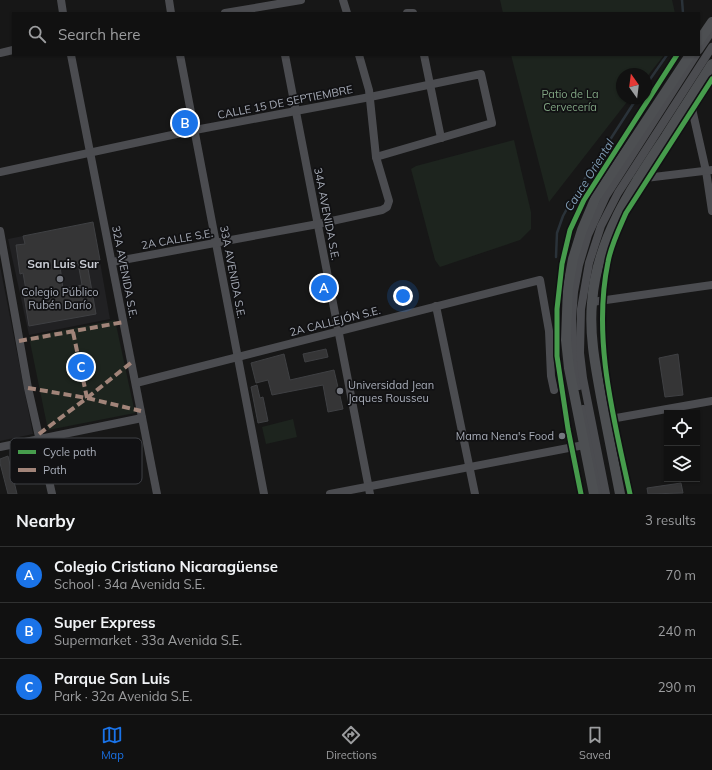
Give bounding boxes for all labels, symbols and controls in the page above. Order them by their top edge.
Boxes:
search box [12,12,700,56]
icon: search [26,23,48,45]
text: Search here [58,25,140,44]
north arrow [616,68,652,104]
street label: CALLE 15 DE SEPTIEMBRE [216,82,354,122]
park label: Patio de La Cervecería [541,87,599,114]
pin: B [172,108,198,138]
water label: Cauce Oriental [561,136,617,214]
street label: 34A AVENIDA S.E. [311,166,343,262]
street label: 32A AVENIDA S.E. [109,224,141,320]
street label: 33A AVENIDA S.E. [217,224,249,320]
street label: 2A CALLE S.E. [140,226,214,252]
district label: San Luis Sur [27,256,99,271]
pin: A [311,273,337,303]
marker: Colegio Público Rubén Darío [55,274,65,284]
place label: Colegio Público Rubén Darío [21,285,99,312]
your location [393,286,413,306]
street label: 2A CALLEJÓN S.E. [288,303,382,339]
pin: C [68,352,94,382]
place label: Universidad Jean Jaques Rousseu [348,378,434,405]
marker: Universidad Jean Jaques Rousseu [335,386,345,396]
map controls [664,410,700,482]
button: locate [664,410,700,446]
place label: Mama Nena's Food [456,429,554,443]
marker: Mama Nena's Food [557,431,567,441]
legend [10,438,142,484]
text: Cycle path [43,445,96,459]
button: layers [664,446,700,482]
text: Path [43,463,67,477]
text: Nearby [16,510,75,531]
text: 3 results [645,512,696,528]
text: Colegio Cristiano Nicaragüense [54,557,278,576]
text: A [24,567,34,583]
text: 70 m [666,567,696,583]
text: School · 34a Avenida S.E. [54,576,205,592]
text: Super Express [54,613,156,632]
text: B [25,623,33,639]
text: 240 m [658,623,696,639]
text: Supermarket · 33a Avenida S.E. [54,632,242,648]
text: Parque San Luis [54,669,170,688]
text: C [25,679,33,695]
text: 290 m [658,679,696,695]
text: Park · 32a Avenida S.E. [54,688,192,704]
tab: Map [101,724,124,762]
tab: Directions [326,724,377,762]
tab: Saved [579,724,611,762]

